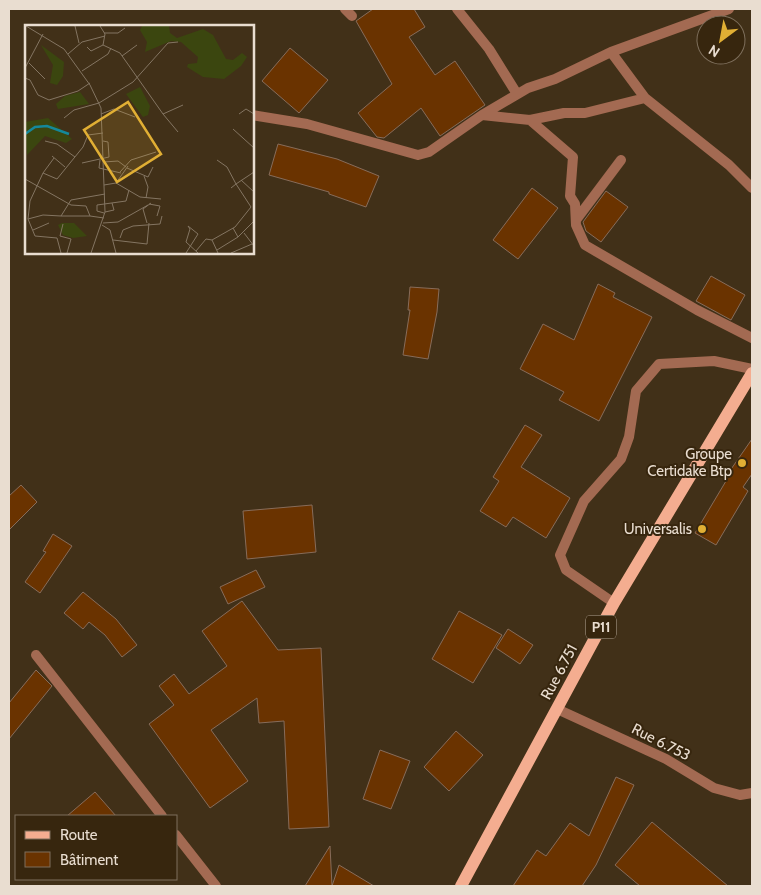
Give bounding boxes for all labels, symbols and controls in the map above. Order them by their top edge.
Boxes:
north arrow [696,15,746,65]
inset map [25,25,254,254]
text: N [705,41,723,61]
place label: Groupe Certidake Btp [647,445,732,480]
marker: Groupe Certidake Btp [736,457,748,469]
place label: Universalis [624,520,692,538]
marker: Universalis [696,523,708,535]
road number: P11 [586,616,616,638]
street label: Rue 6.751 [537,641,581,703]
street label: Rue 6.753 [629,720,693,764]
legend [15,815,178,880]
text: Route [60,826,98,844]
text: Bâtiment [60,851,118,869]

